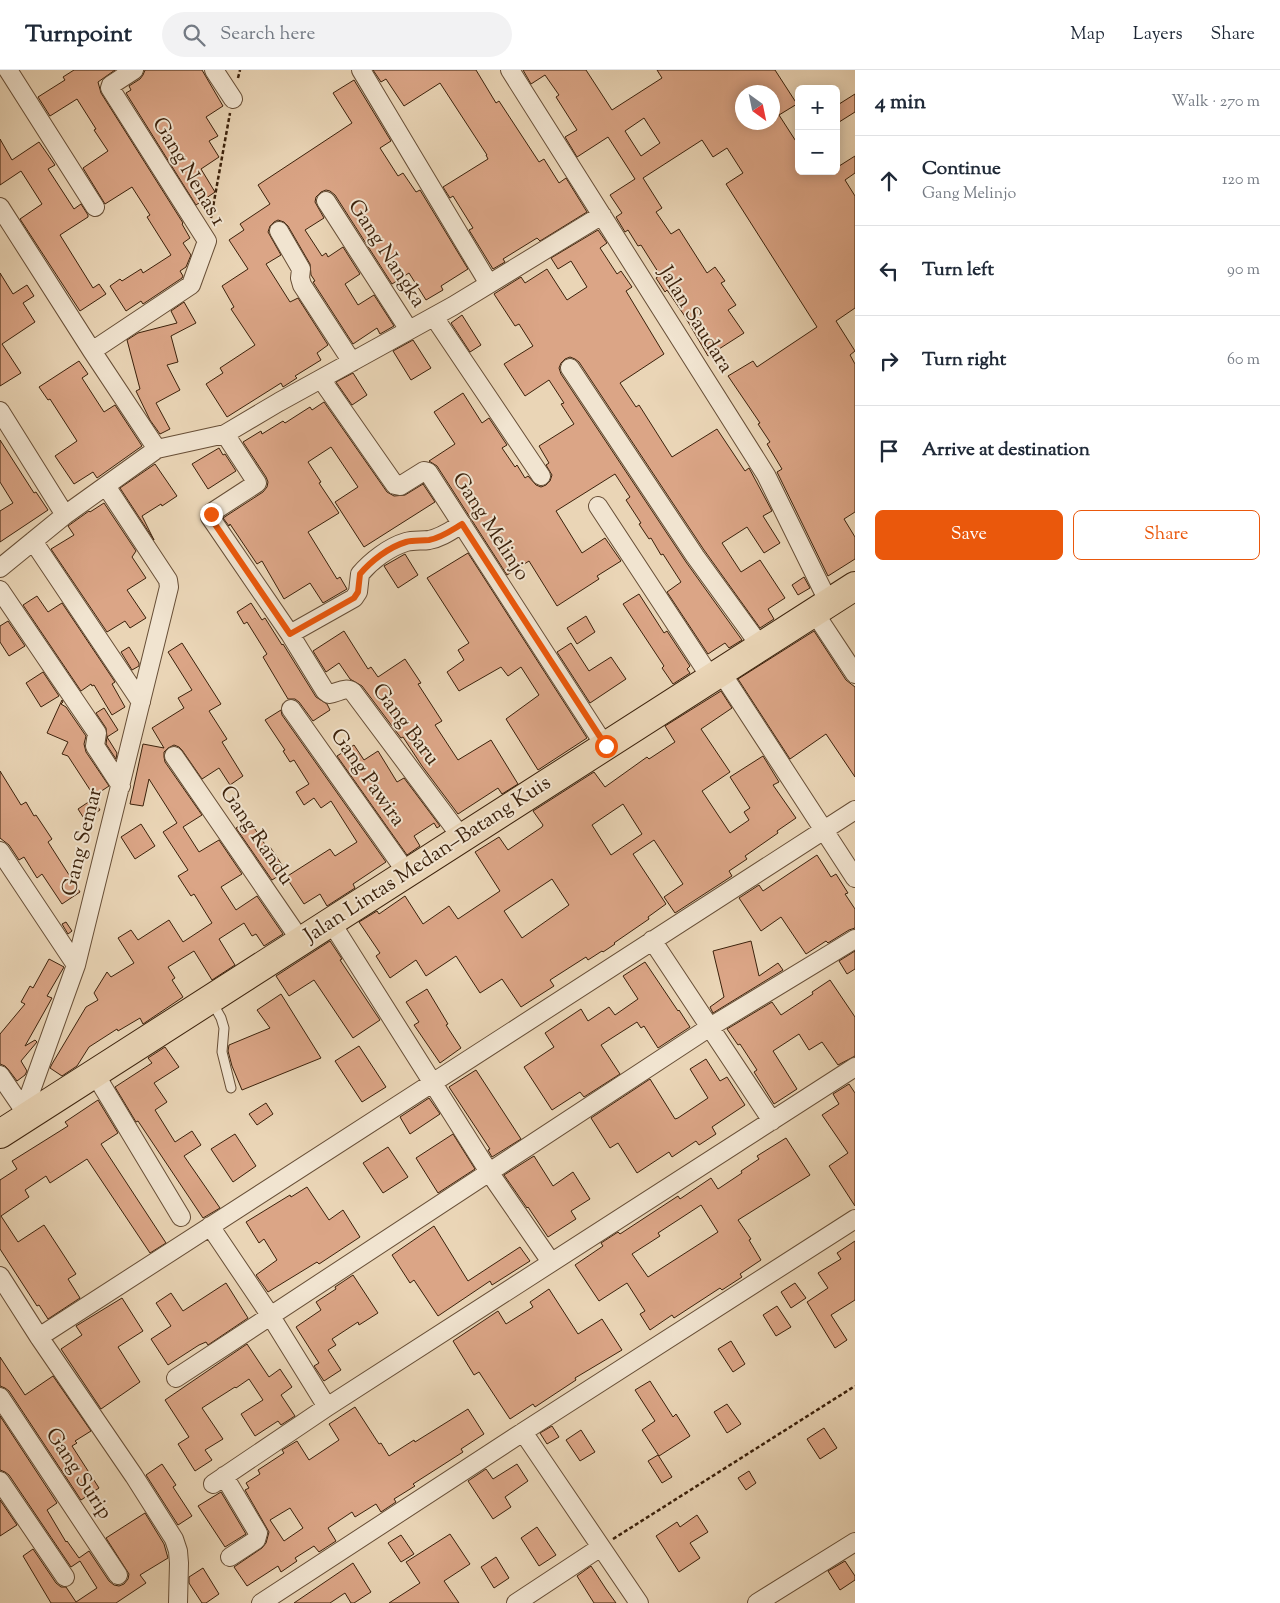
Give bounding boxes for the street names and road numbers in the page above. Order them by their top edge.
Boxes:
street label: Gang Nenas 1 [144,112,232,232]
street label: Gang Nangka [340,194,432,314]
street label: Jalan Saudara [650,260,740,380]
street label: Gang Melinjo [444,467,536,587]
street label: Gang Baru [364,677,446,773]
street label: Gang Pawira [322,723,412,833]
street label: Jalan Lintas Medan–Batang Kuis [298,769,557,952]
street label: Gang Randu [212,780,300,892]
street label: Gang Semar [55,785,111,899]
street label: Gang Surip [37,1422,119,1526]

